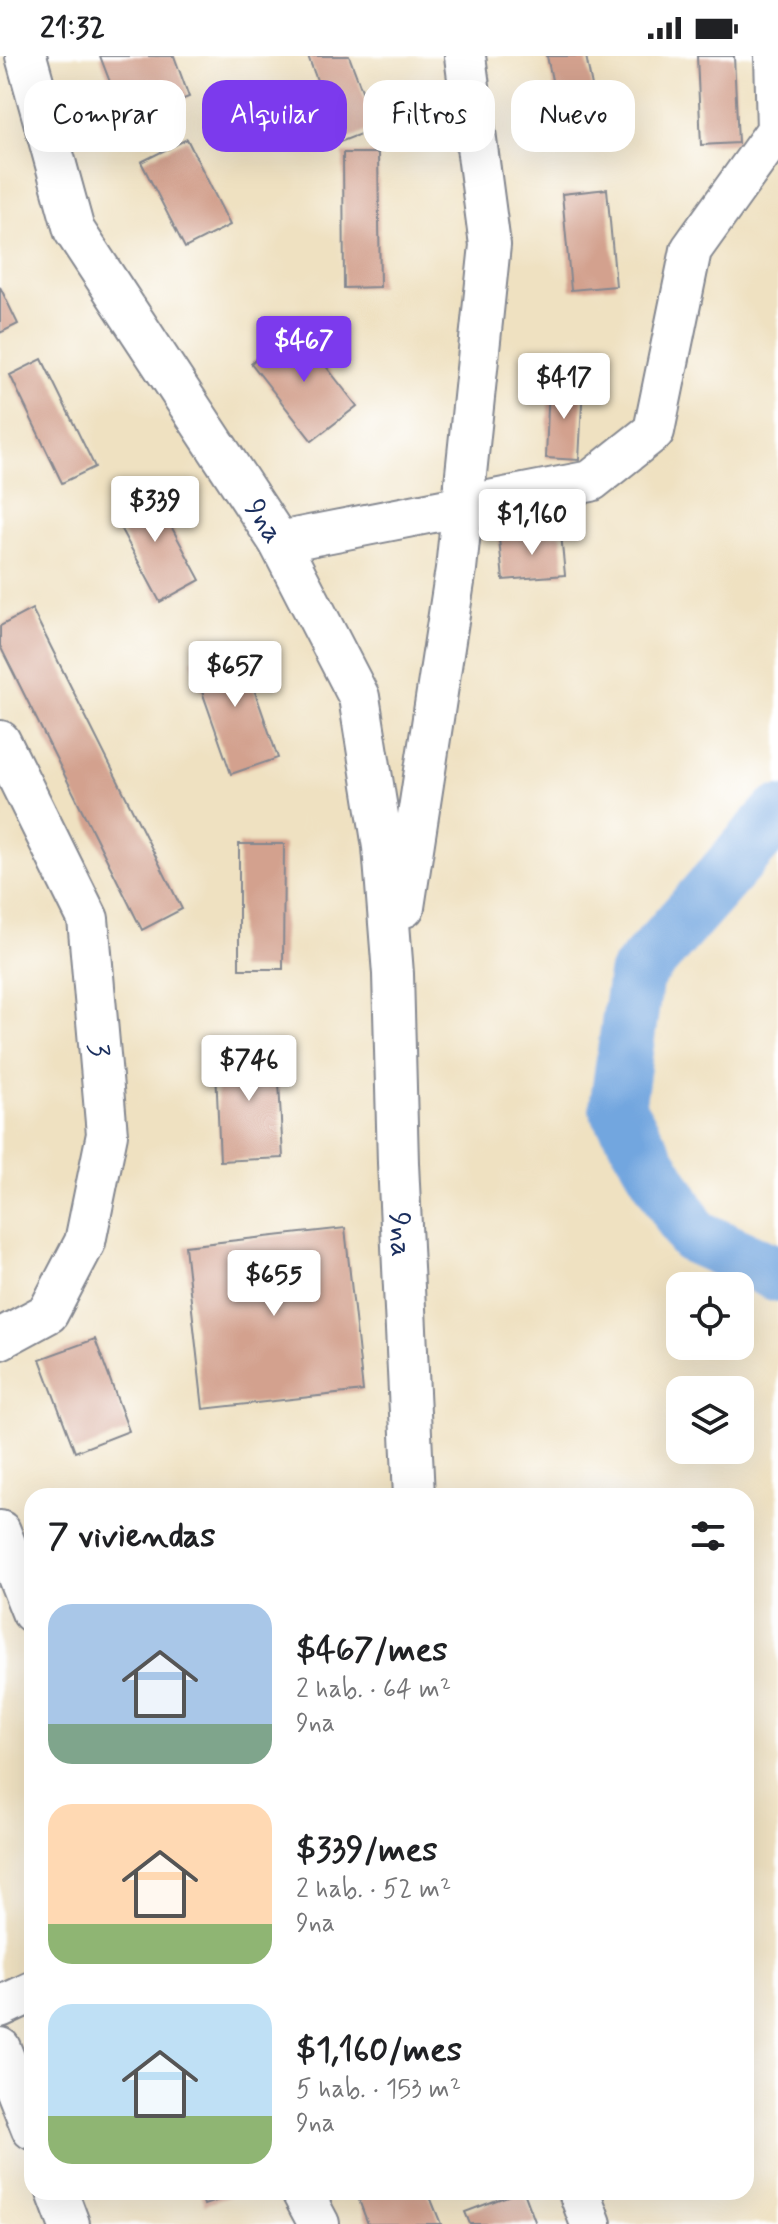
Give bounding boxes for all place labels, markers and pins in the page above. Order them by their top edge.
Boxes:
pin: $467 [257,316,351,384]
pin: $417 [517,353,611,421]
pin: $339 [108,476,202,544]
pin: $1,160 [467,489,597,557]
pin: $657 [188,641,282,709]
pin: $746 [202,1035,296,1103]
pin: $655 [227,1250,321,1318]

